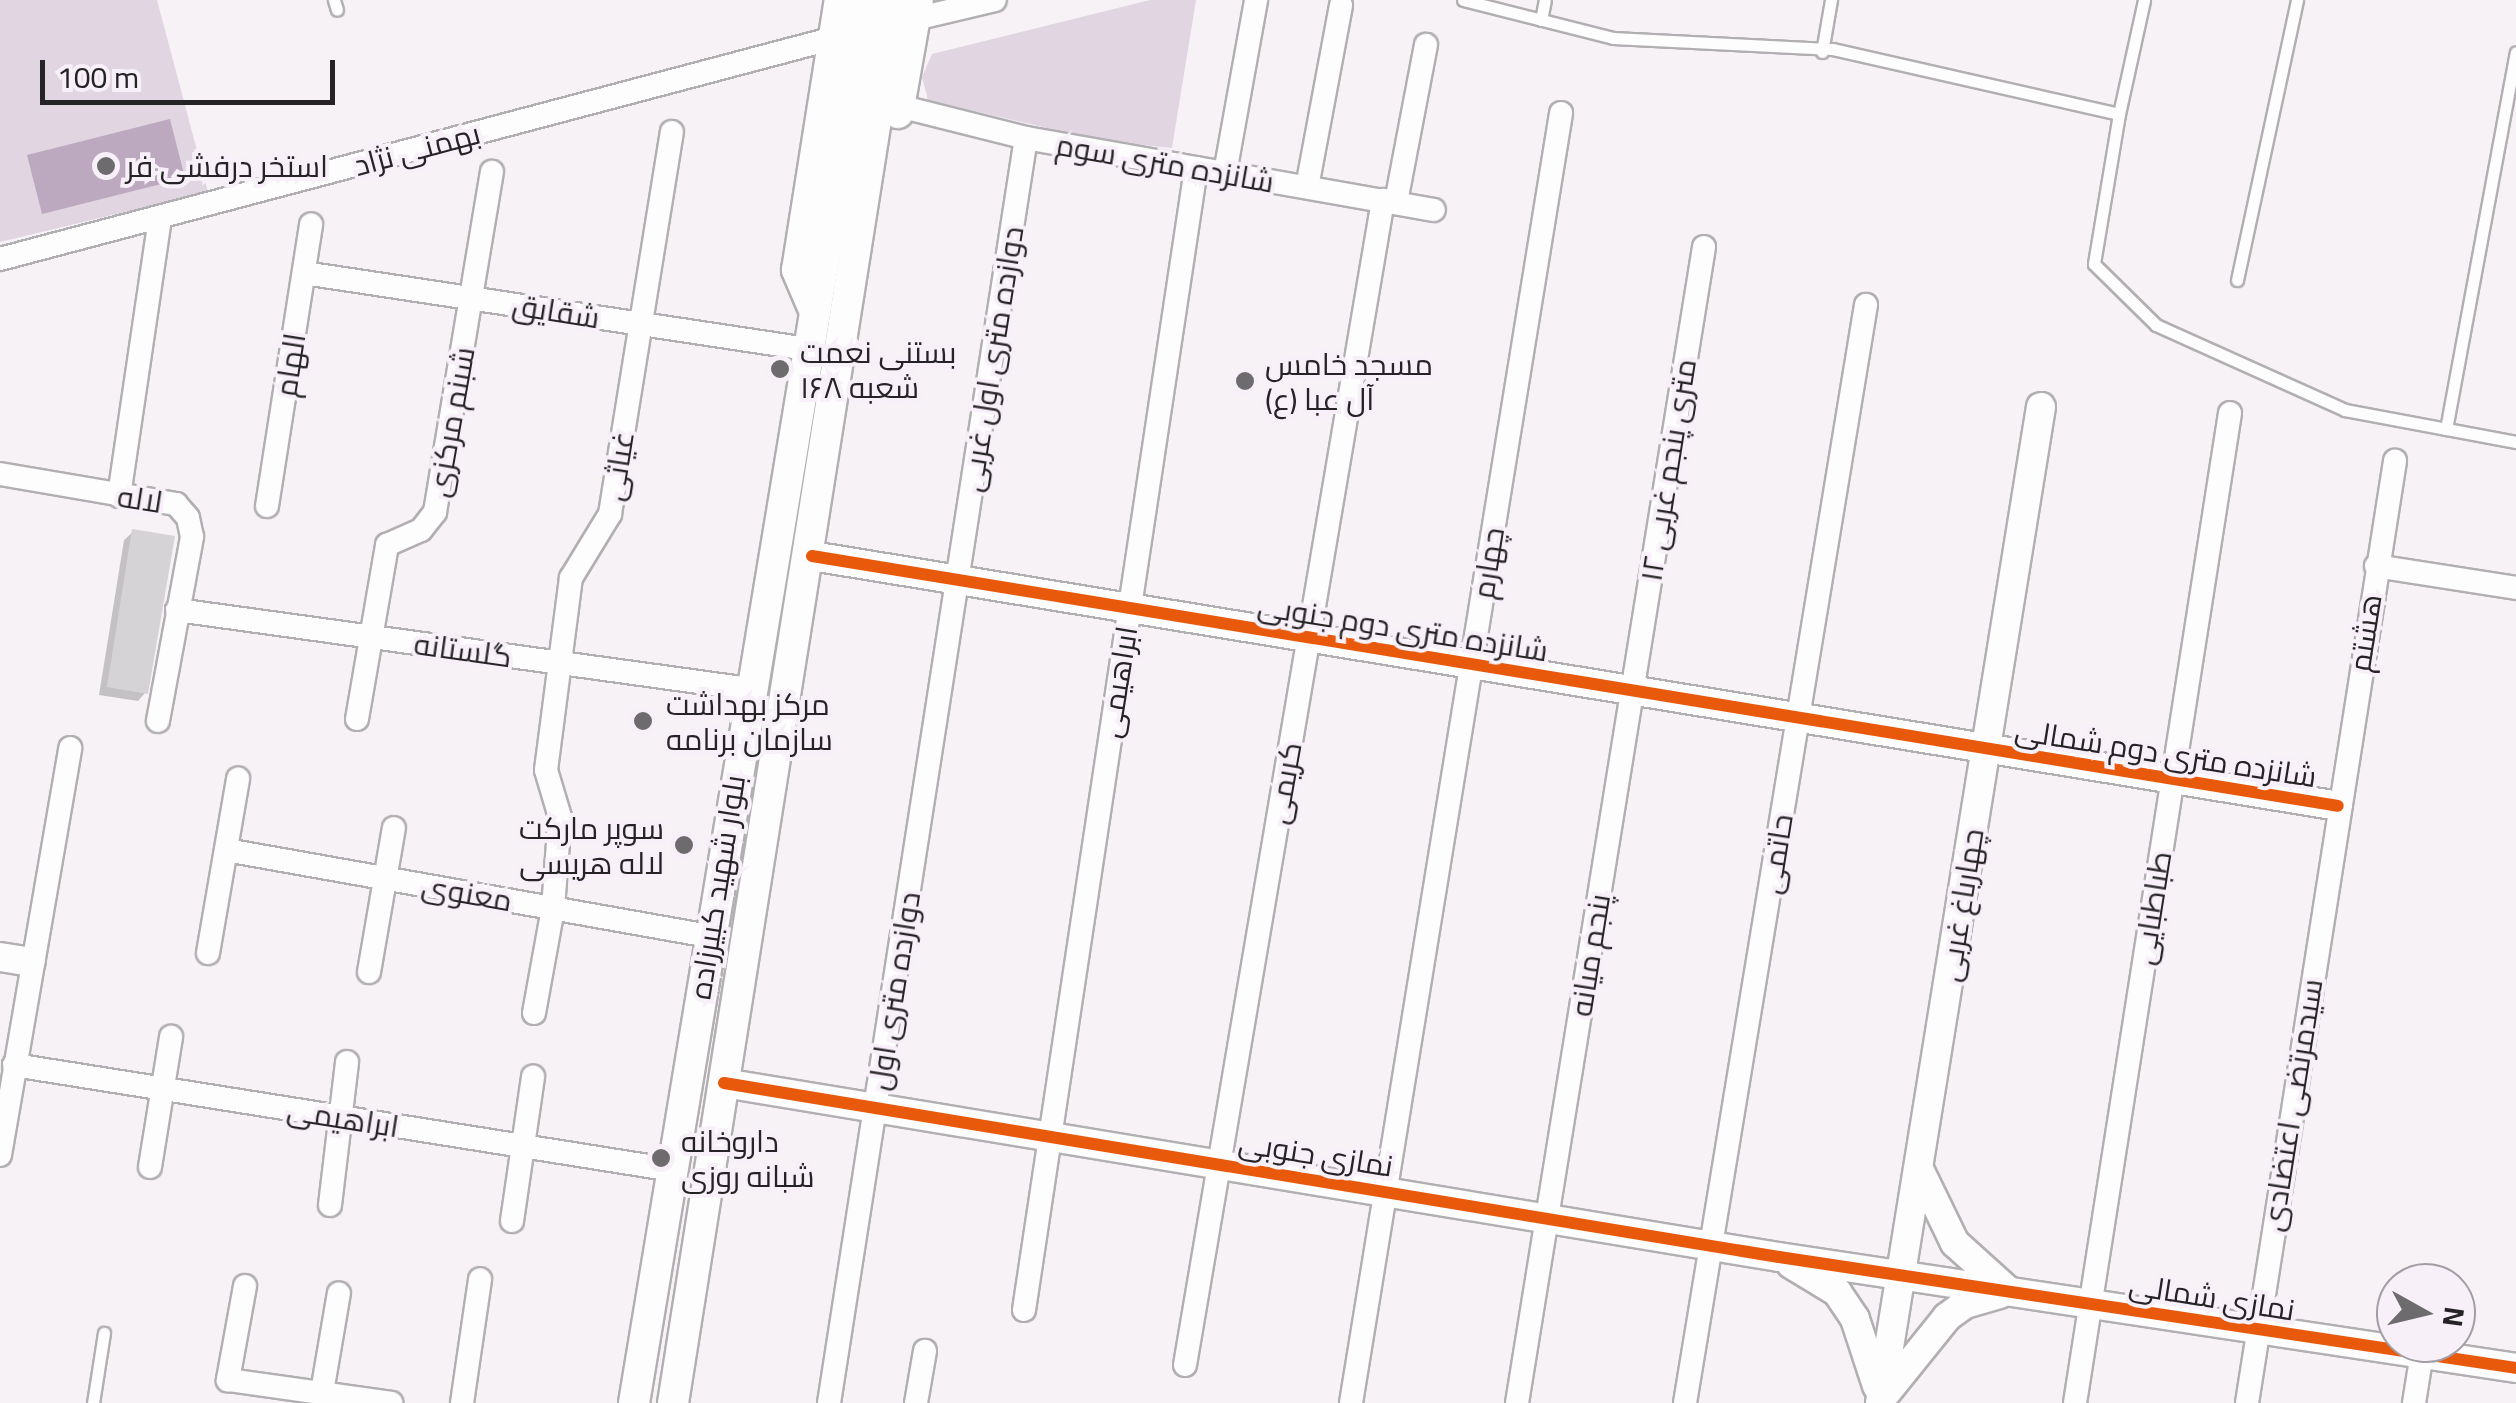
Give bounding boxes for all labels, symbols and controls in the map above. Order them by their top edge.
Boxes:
scale bar [45,40,340,102]
text: 100 m [57,49,139,105]
street label: بهمنی نژاد [350,115,484,183]
street label: شانزده متری سوم [1053,126,1277,200]
place label: استخر درفشی فر [126,148,328,184]
marker: استخر درفشی فر [95,155,117,177]
street label: دوازده متری اول غربی [953,224,1031,494]
street label: شقایق [510,286,602,336]
street label: الهام [267,331,313,399]
place label: بستنی نعمت شعبه ۱۶۸ [800,334,956,404]
street label: شبنم مرکزی [420,344,482,500]
place label: مسجد خامس آل عبا (ع) [1265,346,1433,416]
street label: ۱۲ متری پنجم غربی [1633,356,1703,584]
marker: بستنی نعمت شعبه ۱۶۸ [769,358,791,380]
marker: مسجد خامس آل عبا (ع) [1234,370,1256,392]
street label: غیاثی [595,429,641,503]
street label: لاله [115,478,165,520]
street label: چهارم [1465,525,1511,601]
street label: شانزده متری دوم جنوبی [1255,587,1551,669]
street label: هشتم [2341,592,2389,674]
street label: ابراهیمی [1091,624,1145,740]
street label: گلستانه [412,625,514,675]
place label: مرکز بهداشت سازمان برنامه [666,686,833,756]
marker: مرکز بهداشت سازمان برنامه [630,708,656,734]
street label: شانزده متری دوم شمالی [2013,711,2319,795]
street label: کریمی [1259,739,1309,827]
street label: بلوار شهید کبیرزاده [682,772,752,1002]
place label: سوپر مارکت لاله هریسی [519,810,664,880]
street label: حاتمی [1752,812,1800,896]
street label: چهارباغ غربی [1931,826,1991,984]
marker: سوپر مارکت لاله هریسی [673,834,695,856]
street label: طباطبایی [2125,849,2179,967]
street label: معنوی [419,867,515,919]
street label: دوازده متری اول [861,889,927,1093]
street label: پنجم میانه [1563,891,1617,1019]
street label: سیدمرتضی اعتضادی [2254,976,2330,1234]
street label: ابراهیمی [285,1091,401,1145]
place label: داروخانه شبانه روزی [681,1123,814,1194]
street label: نمازی جنوبی [1236,1124,1396,1184]
marker: داروخانه شبانه روزی [650,1147,672,1169]
north arrow [2376,1263,2476,1363]
street label: نمازی شمالی [2127,1266,2297,1328]
text: N [2427,1304,2481,1330]

